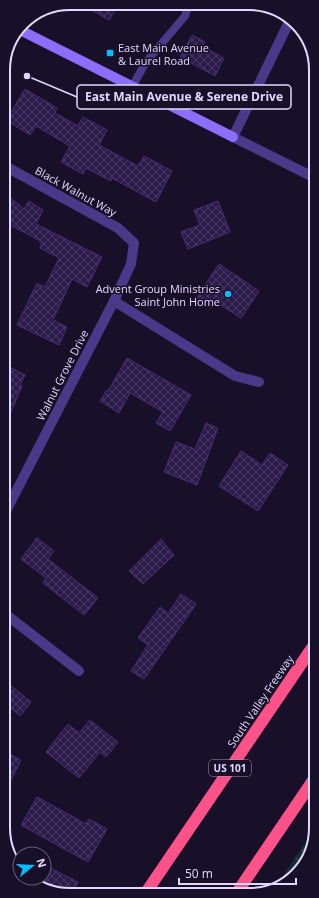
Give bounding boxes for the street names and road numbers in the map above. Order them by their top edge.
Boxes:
street label: Black Walnut Way [33,162,120,220]
street label: Walnut Grove Drive [33,327,91,423]
street label: South Valley Freeway [223,651,297,750]
road number: US 101 [209,760,251,776]

